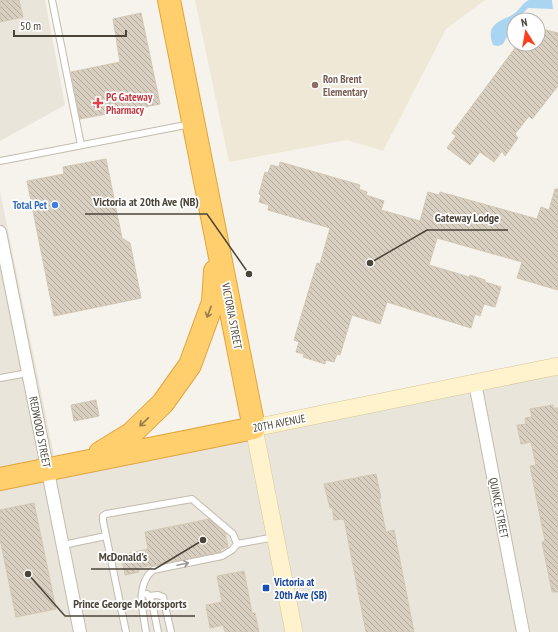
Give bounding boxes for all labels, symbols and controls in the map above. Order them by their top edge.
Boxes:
scale bar [14,12,126,38]
north arrow [506,12,546,52]
text: N [520,15,528,30]
text: 50 m [20,18,41,33]
place label: Ron Brent Elementary [323,72,368,99]
marker: Ron Brent Elementary [310,80,320,90]
place label: PG Gateway Pharmacy [106,90,153,117]
marker: PG Gateway Pharmacy [93,98,103,108]
callout: Victoria at 20th Ave (NB) [85,190,207,214]
text: Victoria at 20th Ave (NB) [92,194,199,209]
place label: Total Pet [13,198,48,212]
marker: Total Pet [50,200,60,210]
callout: Gateway Lodge [427,206,508,230]
text: Gateway Lodge [435,210,499,225]
street label: VICTORIA STREET [219,281,245,350]
one-way arrow [205,306,213,318]
street label: REDWOOD STREET [26,395,54,469]
street label: 20TH AVENUE [251,411,307,435]
one-way arrow [139,417,149,427]
street label: QUINCE STREET [486,476,512,540]
callout: McDonald's [91,545,155,569]
text: McDonald's [99,549,147,564]
one-way arrow [176,560,189,568]
place label: Victoria at 20th Ave (SB) [273,575,327,602]
marker: Victoria at 20th Ave (SB) [261,583,271,593]
callout: Prince George Motorsports [65,592,195,616]
text: Prince George Motorsports [73,596,187,611]

